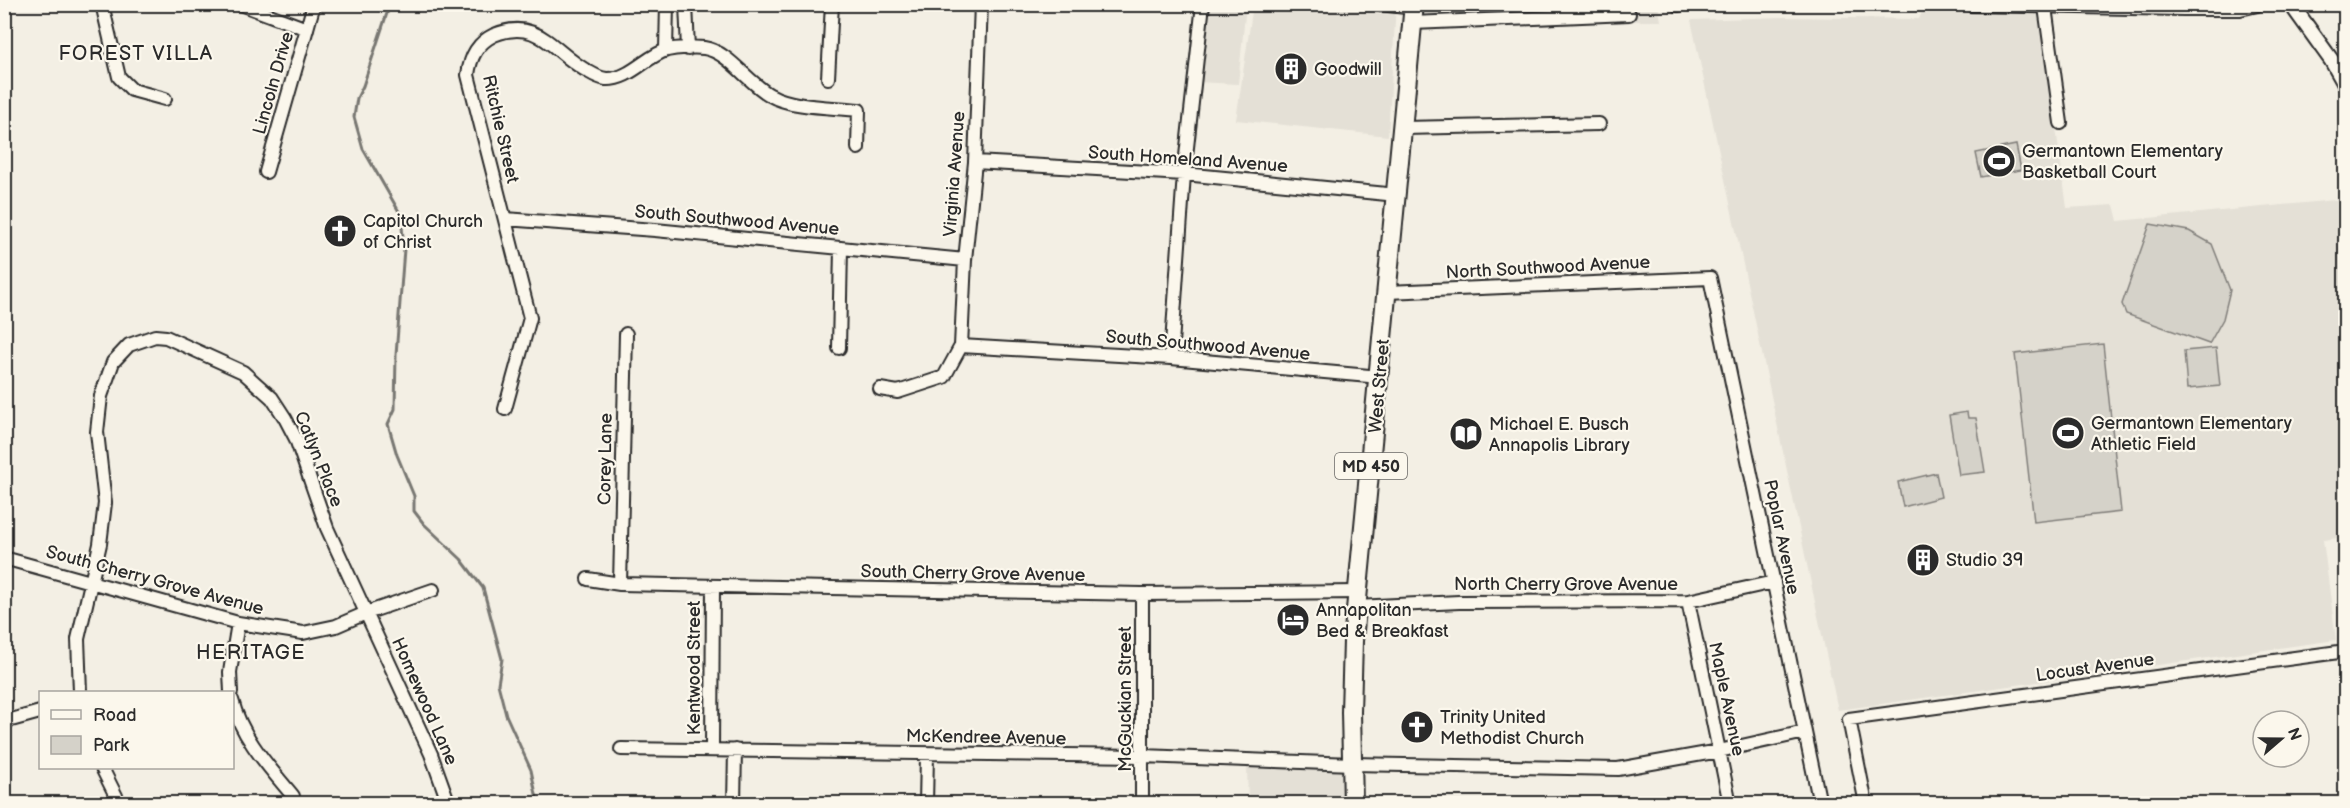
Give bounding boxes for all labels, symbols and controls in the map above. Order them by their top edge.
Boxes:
street label: Lincoln Drive [249,29,298,137]
district label: FOREST VILLA [59,42,213,66]
building icon: Goodwill [1273,51,1309,87]
place label: Goodwill [1314,59,1382,80]
street label: Ritchie Street [478,73,523,186]
street label: Virginia Avenue [940,110,969,238]
place label: Germantown Elementary Basketball Court [2022,141,2224,183]
street label: South Homeland Avenue [1087,142,1289,177]
sports icon: Germantown Elementary Basketball Court [1981,143,2017,179]
street label: South Southwood Avenue [634,201,840,240]
place label: Capitol Church of Christ [363,211,483,253]
church icon: Capitol Church of Christ [322,213,358,249]
street label: North Southwood Avenue [1445,252,1651,283]
street label: South Southwood Avenue [1105,326,1311,365]
street label: West Street [1365,338,1394,434]
street label: Catlyn Place [290,408,347,510]
street label: Corey Lane [594,412,617,505]
place label: Germantown Elementary Athletic Field [2091,413,2293,455]
place label: Michael E. Busch Annapolis Library [1489,414,1631,456]
sports icon: Germantown Elementary Athletic Field [2050,415,2086,451]
library icon: Michael E. Busch Annapolis Library [1448,416,1484,452]
road number: MD 450 [1335,453,1407,479]
street label: Poplar Avenue [1759,478,1804,597]
street label: South Cherry Grove Avenue [44,541,266,620]
building icon: Studio 39 [1905,542,1941,578]
place label: Studio 39 [1946,550,2023,571]
street label: South Cherry Grove Avenue [861,561,1086,586]
street label: North Cherry Grove Avenue [1454,574,1678,595]
street label: Kentwood Street [684,600,705,735]
place label: Annapolitan Bed & Breakfast [1316,600,1449,642]
hotel icon: Annapolitan Bed & Breakfast [1275,602,1311,638]
street label: McGuckian Street [1115,626,1136,772]
street label: Homewood Lane [387,634,462,769]
street label: Maple Avenue [1704,640,1749,758]
district label: HERITAGE [196,641,306,665]
street label: Locust Avenue [2035,649,2156,686]
legend [39,691,234,769]
text: Road [93,705,137,726]
place label: Trinity United Methodist Church [1440,707,1584,749]
church icon: Trinity United Methodist Church [1399,709,1435,745]
north arrow [2251,709,2311,769]
text: N [2283,725,2305,743]
street label: McKendree Avenue [906,726,1067,749]
text: Park [93,735,129,756]

